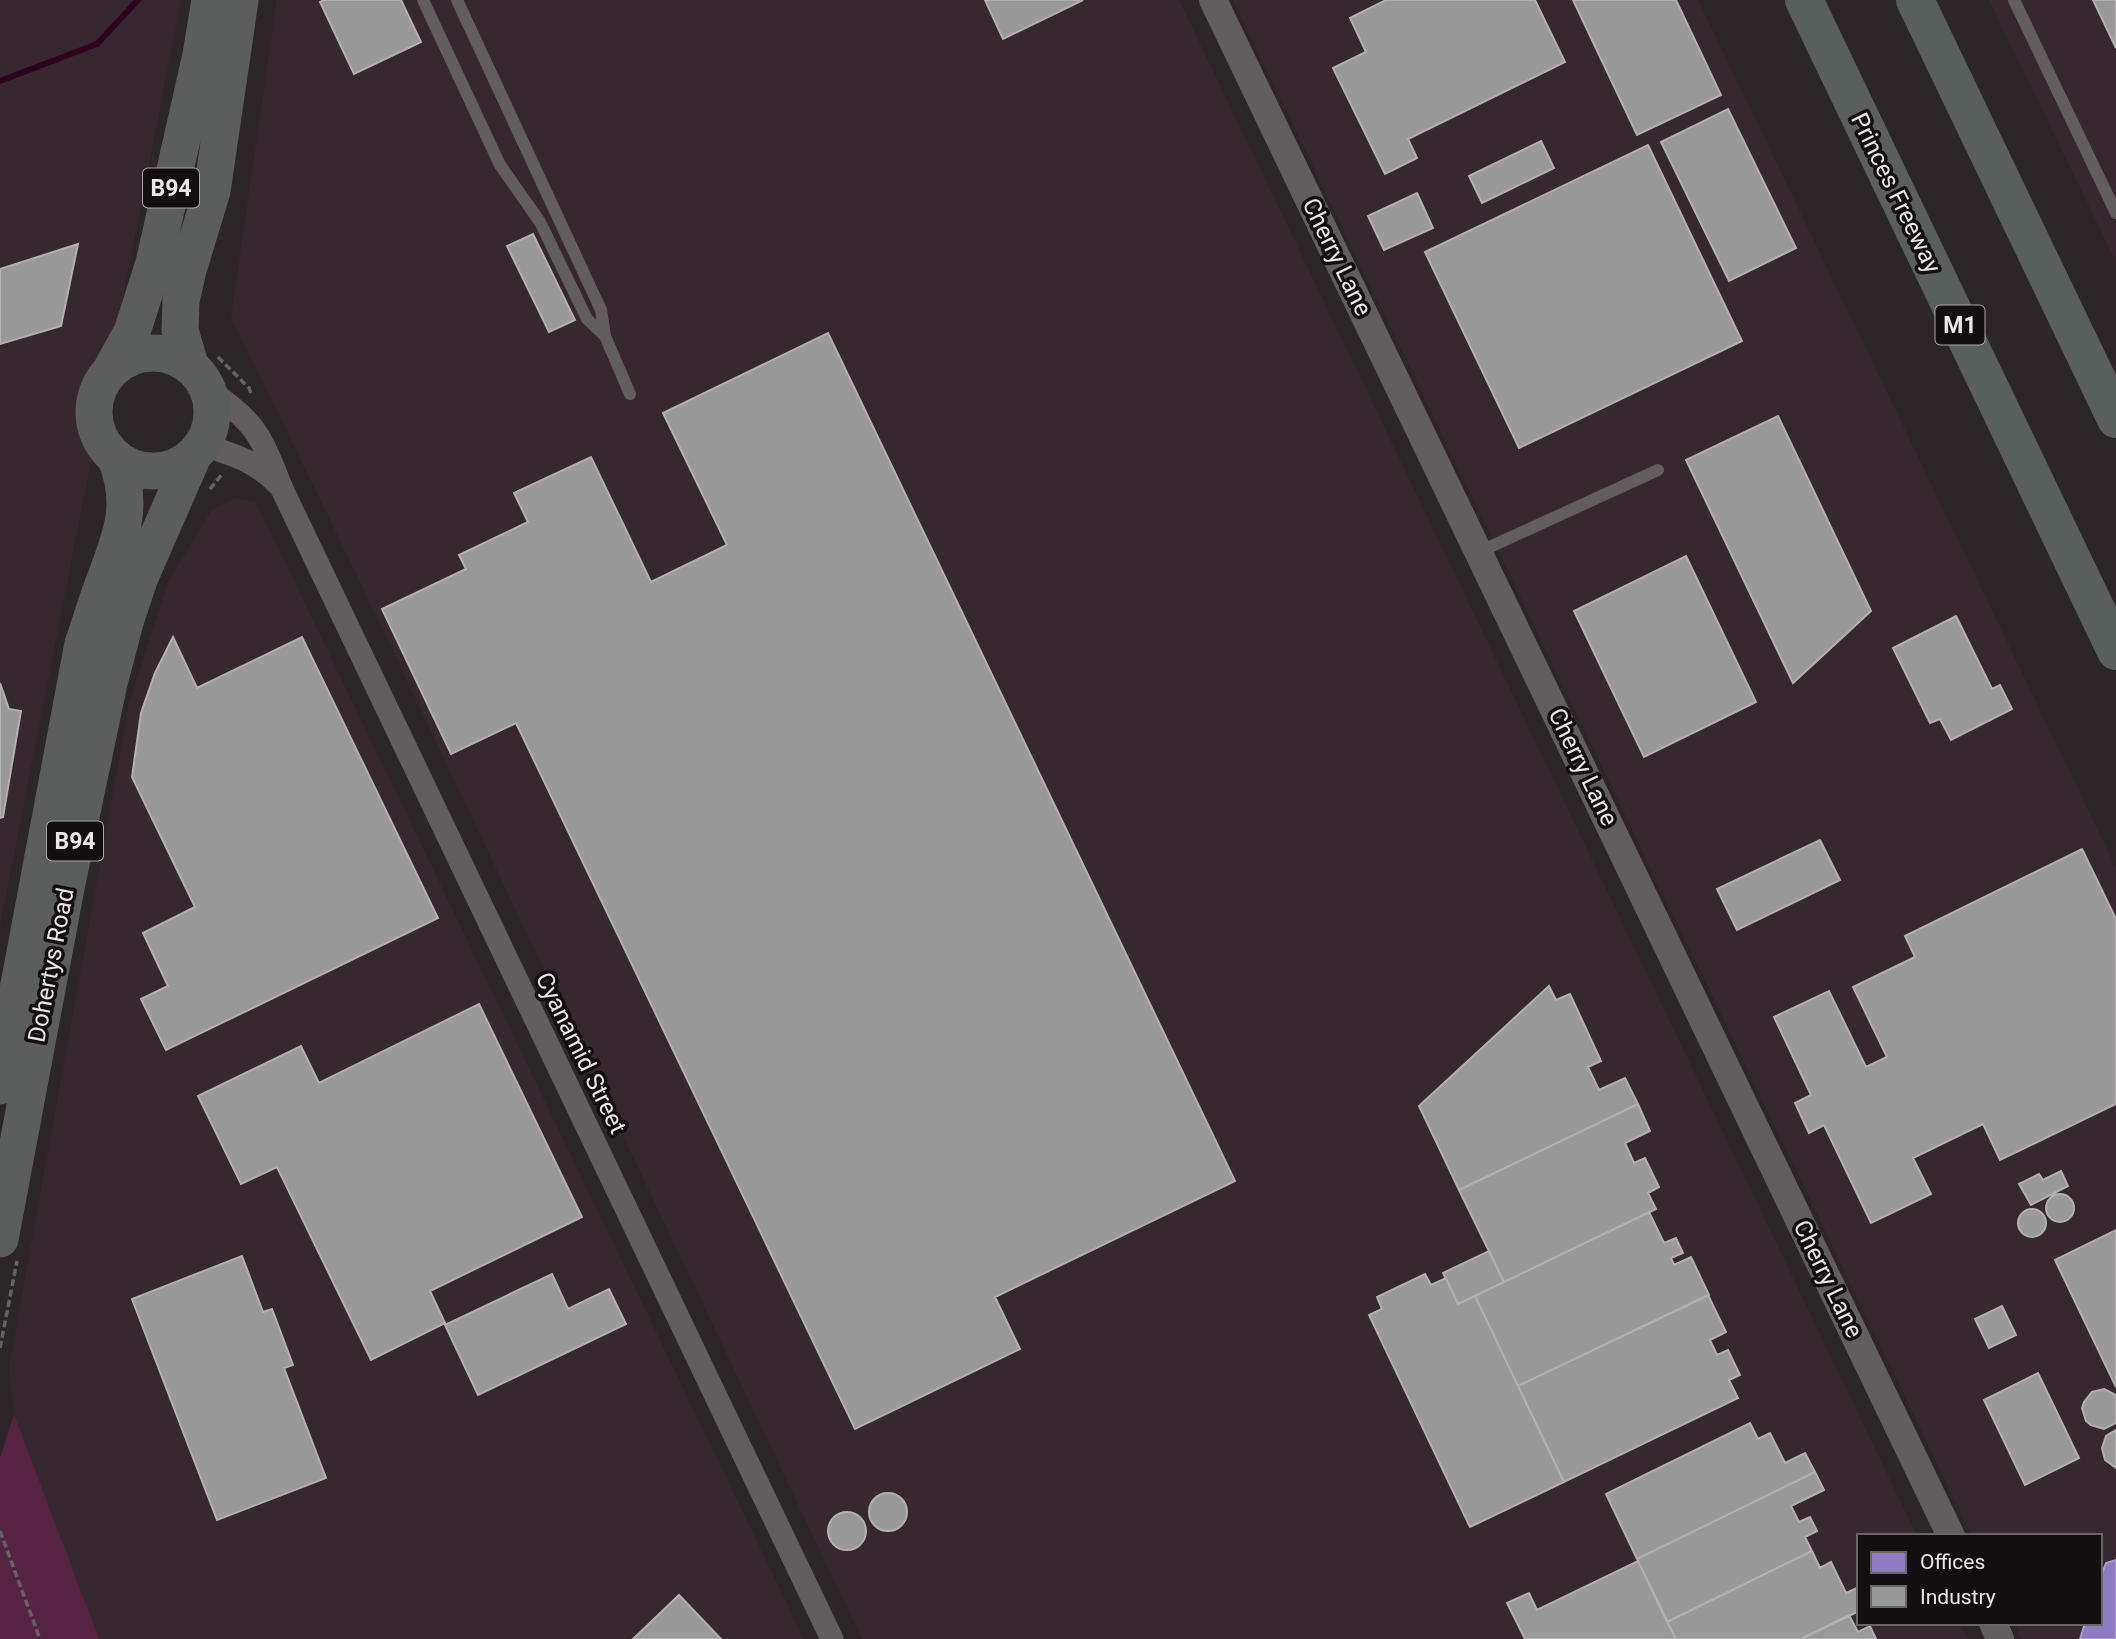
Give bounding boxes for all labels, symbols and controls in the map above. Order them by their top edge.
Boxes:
street label: Princes Freeway [1845,108,1947,278]
road number: B94 [143,168,199,208]
street label: Cherry Lane [1297,194,1377,320]
road number: M1 [1936,306,1984,344]
street label: Cherry Lane [1543,704,1623,830]
road number: B94 [47,821,103,860]
street label: Dohertys Road [22,885,80,1045]
street label: Cyanamid Street [530,968,632,1138]
street label: Cherry Lane [1788,1216,1868,1342]
legend [1857,1534,2102,1625]
text: Offices [1920,1550,1985,1574]
text: Industry [1920,1585,1996,1609]

